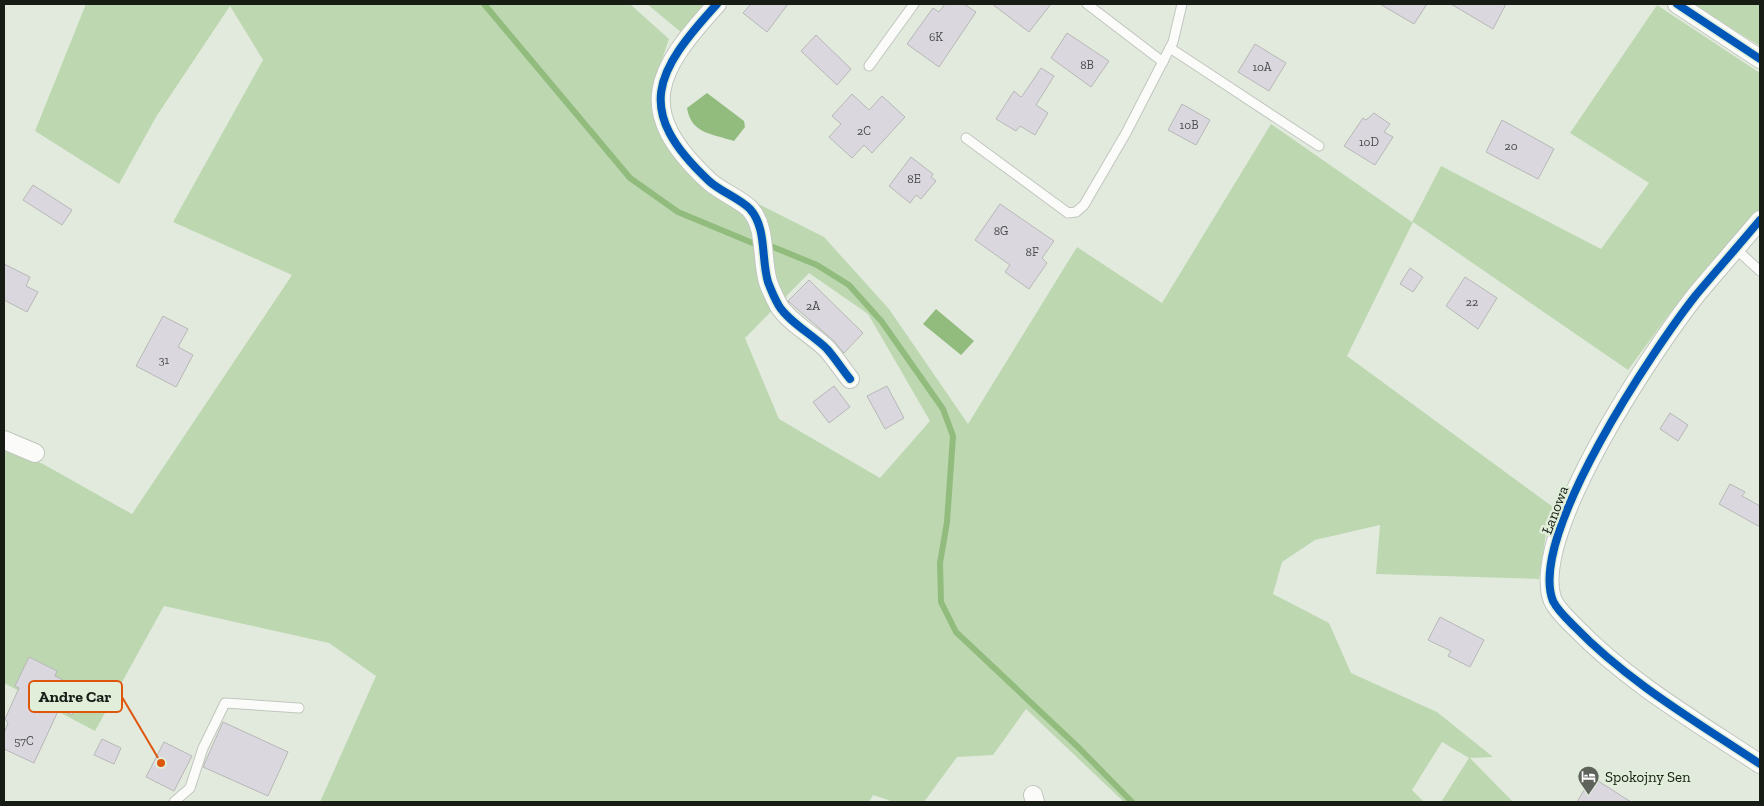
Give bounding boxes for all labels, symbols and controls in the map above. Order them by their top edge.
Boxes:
house number: 6K [929,30,943,44]
house number: 8B [1080,58,1094,72]
house number: 10A [1252,60,1272,74]
house number: 10B [1180,118,1198,132]
house number: 2C [857,124,871,138]
house number: 10D [1359,135,1379,149]
house number: 20 [1504,139,1518,153]
house number: 8E [907,172,921,186]
house number: 8G [994,224,1008,238]
house number: 8F [1025,245,1039,259]
house number: 22 [1466,295,1478,309]
house number: 2A [806,299,820,313]
house number: 31 [159,353,170,367]
street label: Łanowa [1538,483,1572,537]
callout: Andre Car [29,681,122,712]
text: Andre Car [39,687,111,706]
house number: 57C [14,734,34,748]
hotel icon: Spokojny Sen [1577,765,1601,796]
place label: Spokojny Sen [1605,768,1691,786]

